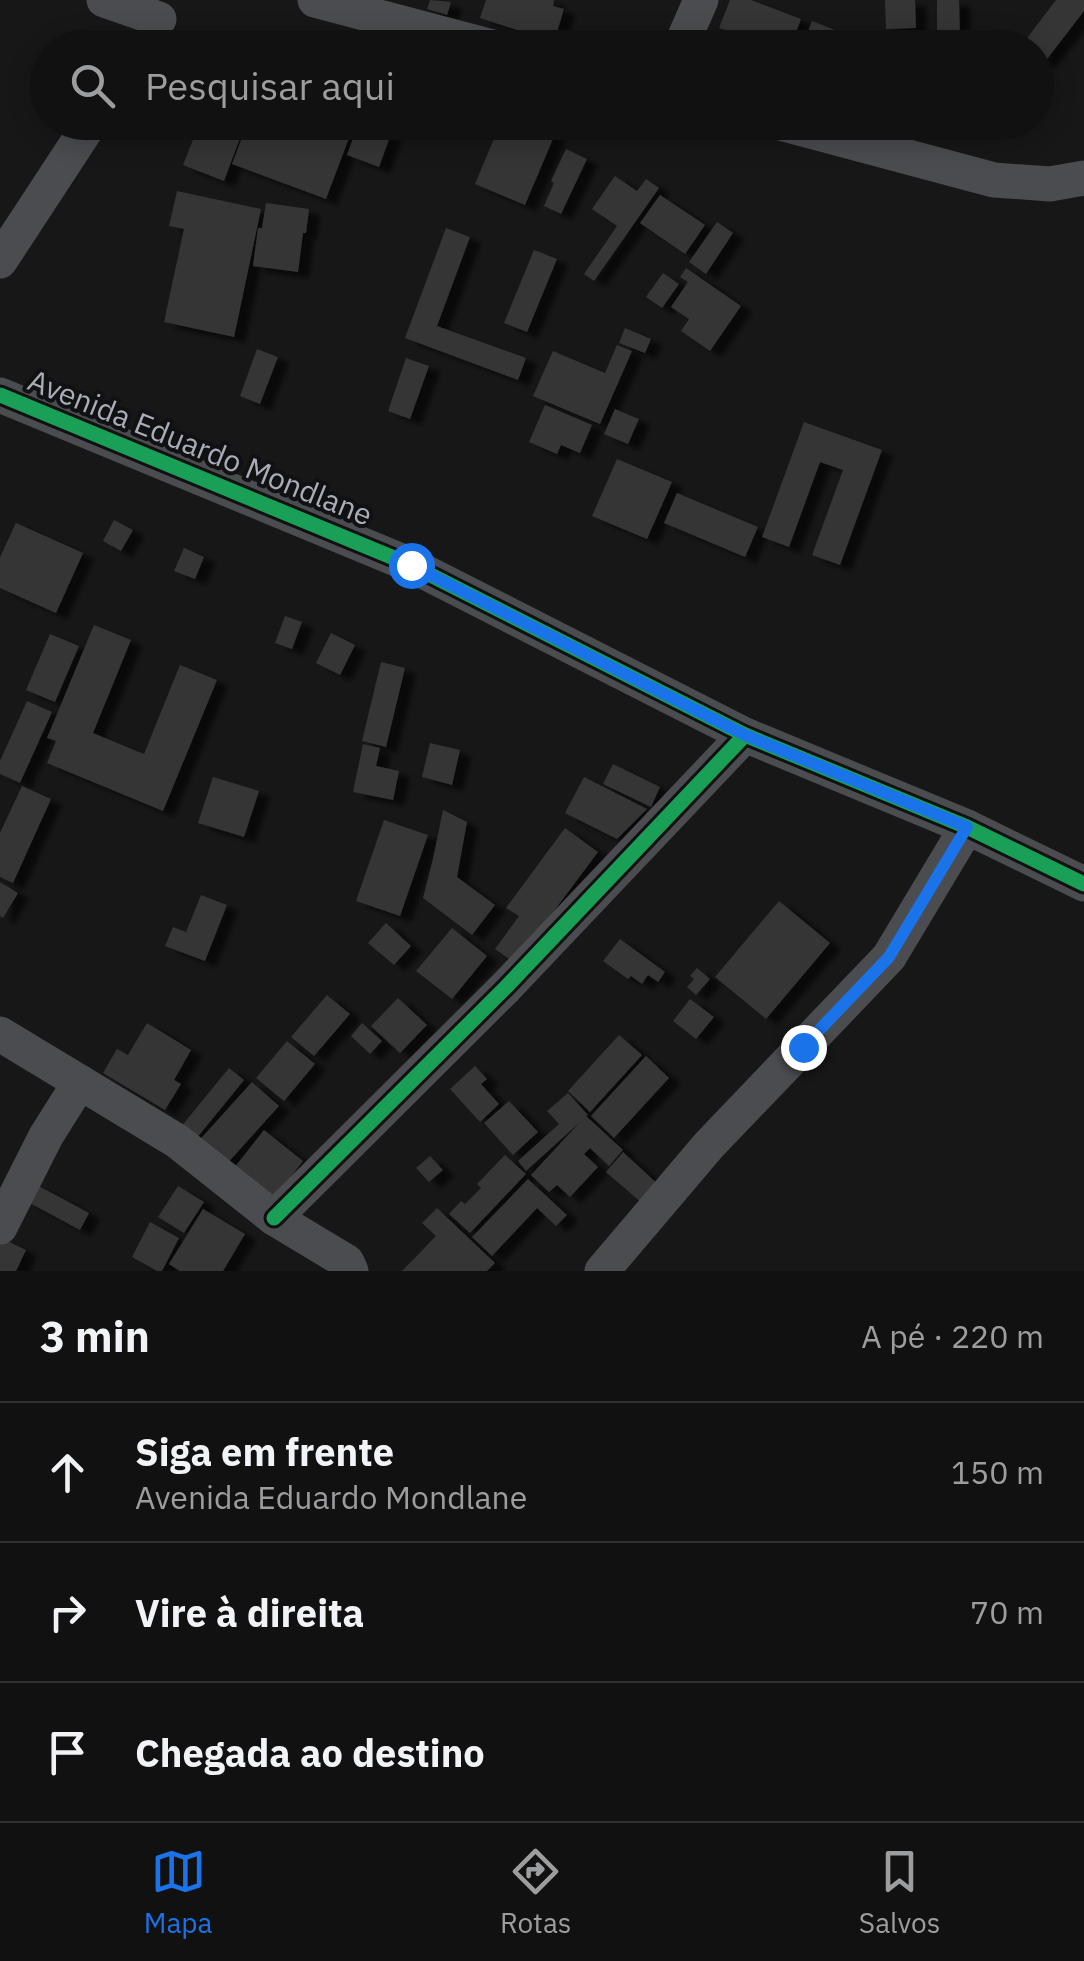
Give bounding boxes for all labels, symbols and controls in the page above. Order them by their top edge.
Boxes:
search box [30,30,1054,140]
icon: search [65,58,120,113]
text: Pesquisar aqui [145,61,395,110]
street label: Avenida Eduardo Mondlane [23,360,378,534]
route start [389,543,435,589]
route end [781,1025,827,1071]
text: 3 min [40,1309,150,1364]
text: A pé · 220 m [861,1315,1044,1357]
text: Siga em frente [135,1427,394,1476]
icon: ahead [40,1445,95,1500]
text: 150 m [951,1451,1044,1493]
text: Avenida Eduardo Mondlane [135,1476,527,1518]
icon: right [40,1585,95,1640]
text: Vire à direita [135,1588,364,1637]
text: 70 m [970,1591,1044,1633]
icon: arrive [40,1725,95,1780]
text: Chegada ao destino [135,1728,485,1777]
tab: Mapa [144,1844,213,1941]
tab: Rotas [500,1844,572,1941]
tab: Salvos [859,1844,940,1941]

